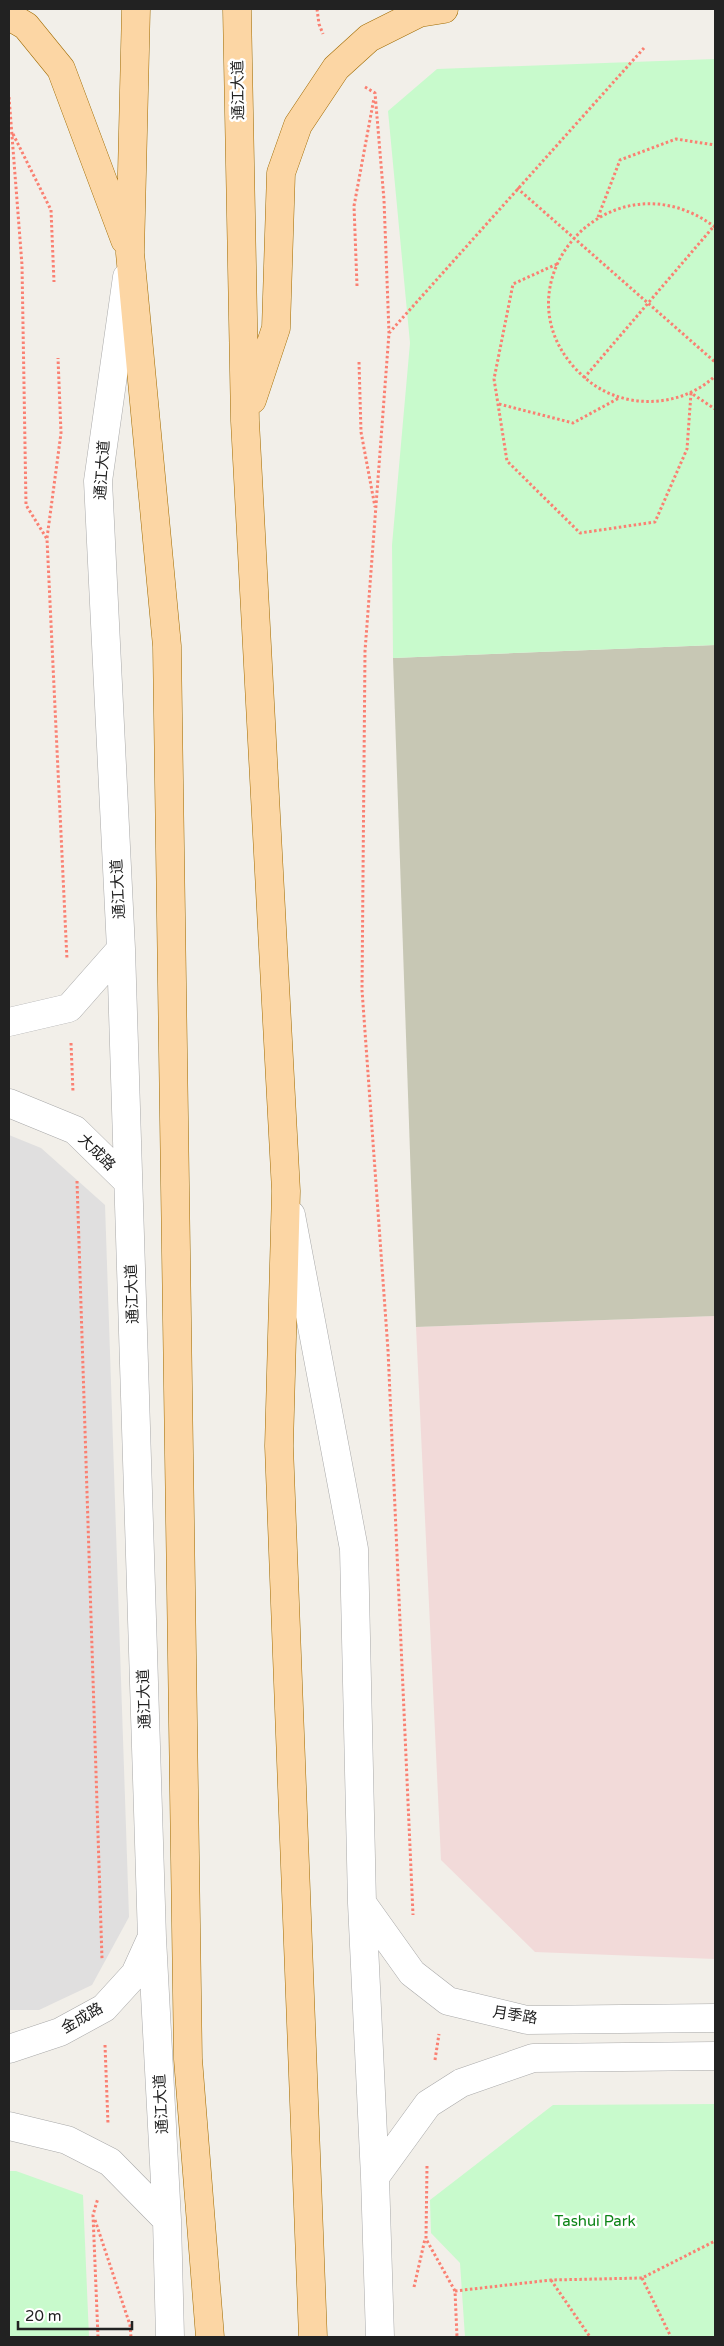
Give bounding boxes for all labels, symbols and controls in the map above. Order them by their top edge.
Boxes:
street label: 通江大道 [228,60,248,120]
street label: 通江大道 [91,439,113,501]
street label: 通江大道 [107,859,129,919]
street label: 大成路 [75,1130,119,1174]
street label: 通江大道 [122,1264,142,1324]
street label: 通江大道 [134,1669,154,1729]
street label: 金成路 [58,1999,106,2037]
street label: 月季路 [491,2003,539,2027]
street label: 通江大道 [150,2074,172,2134]
park label: Tashui Park [554,2212,636,2230]
scale bar [18,2298,131,2330]
text: 20 m [25,2307,62,2325]

